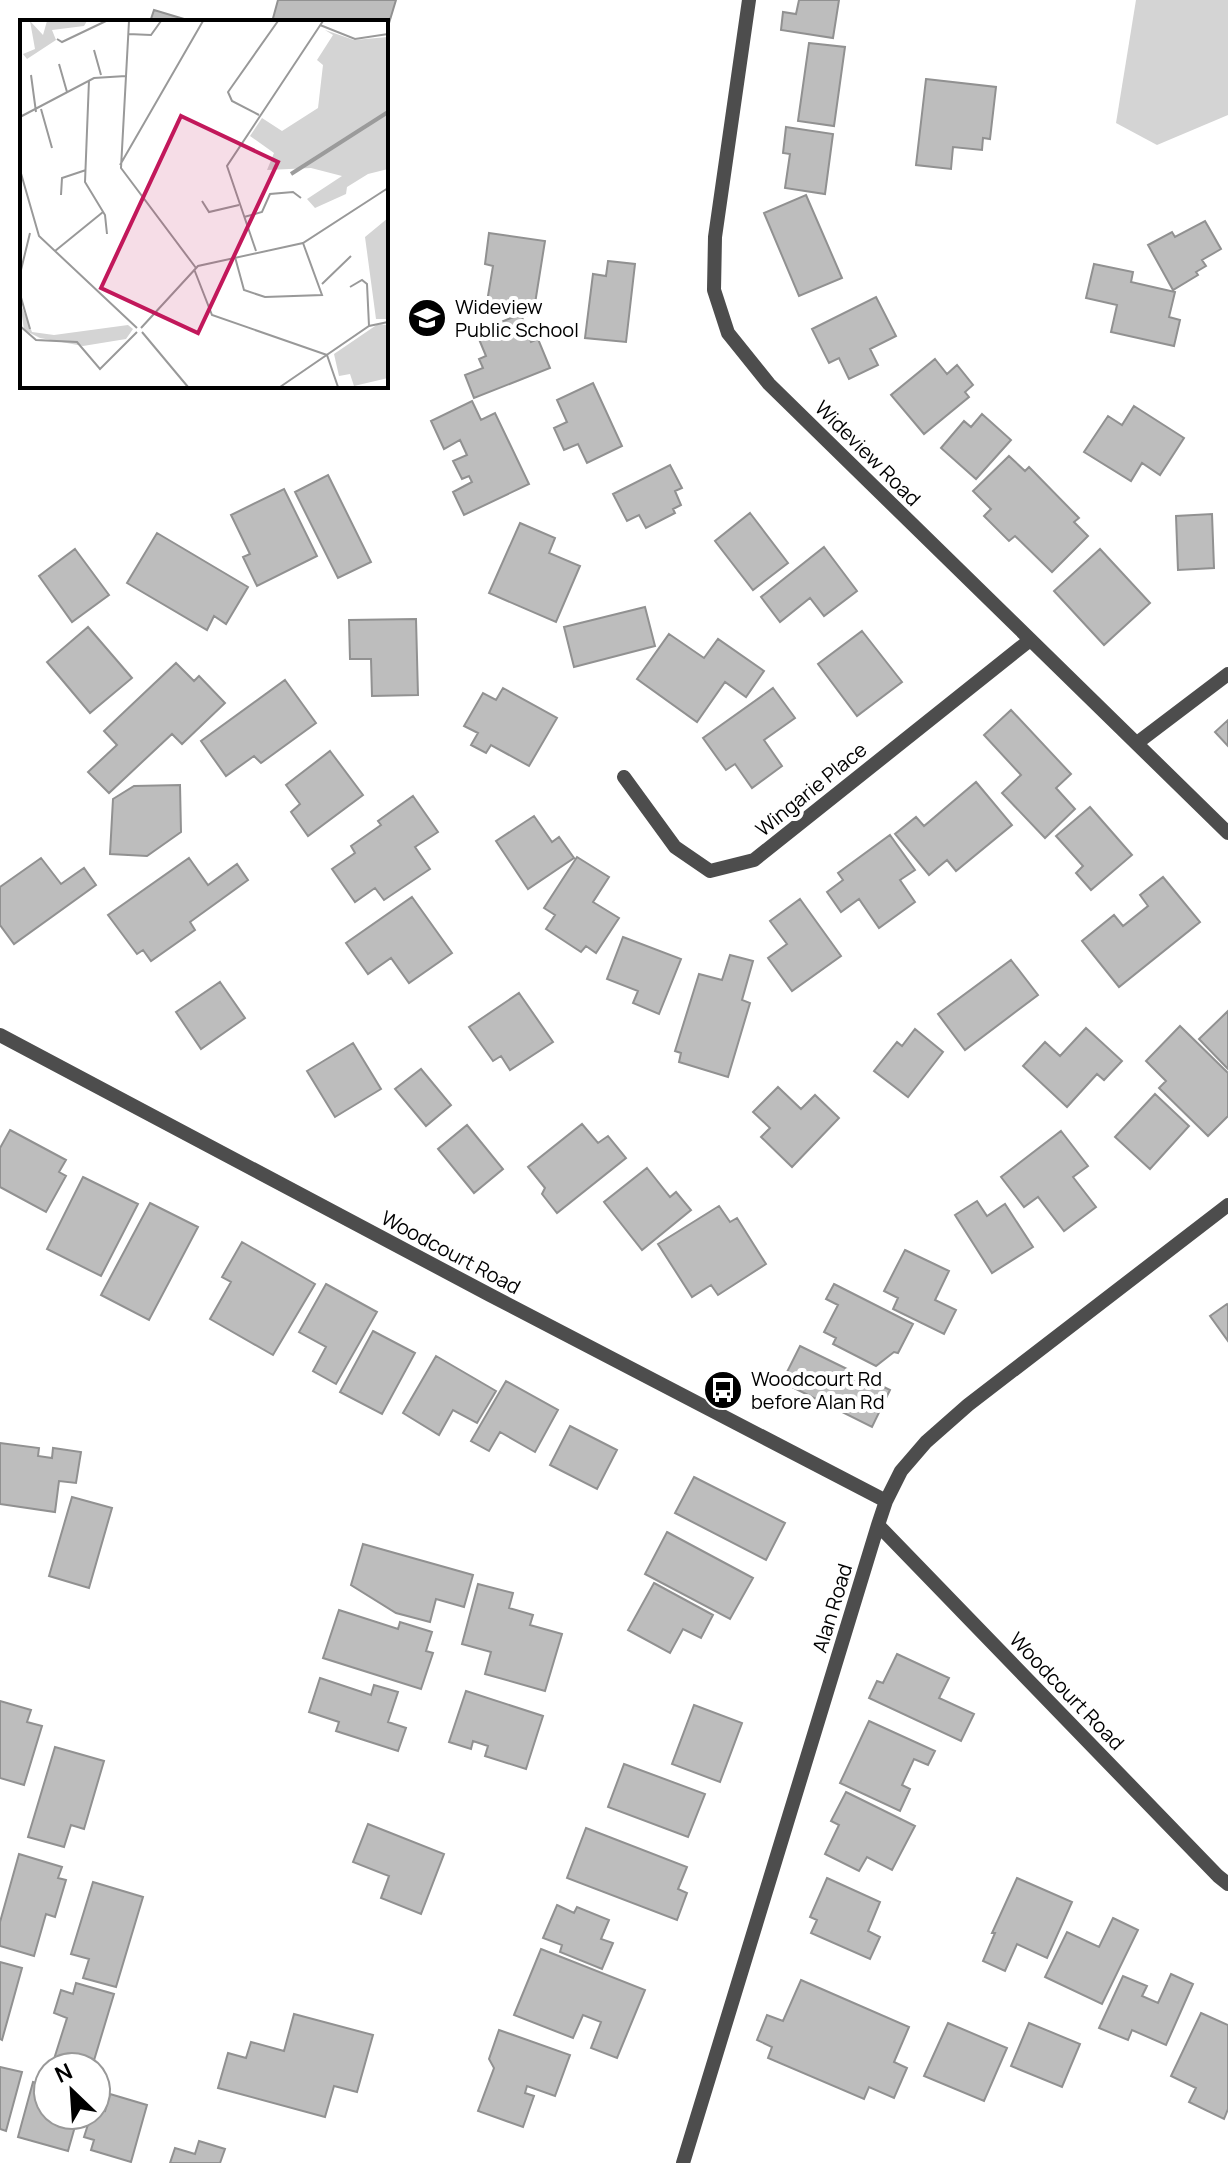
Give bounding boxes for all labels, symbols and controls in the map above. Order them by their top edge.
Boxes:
inset map [20,20,388,388]
place label: Wideview Public School [455,293,579,343]
school or university icon: Wideview Public School [406,297,448,339]
street label: Wideview Road [809,394,927,512]
street label: Wingarie Place [750,736,872,842]
street label: Woodcourt Road [377,1204,525,1300]
place label: Woodcourt Rd before Alan Rd [751,1365,885,1415]
bus stop icon: Woodcourt Rd before Alan Rd [702,1369,744,1411]
street label: Alan Road [806,1560,858,1656]
street label: Woodcourt Road [1004,1626,1130,1756]
north arrow [32,2051,112,2131]
text: N [50,2056,77,2090]

